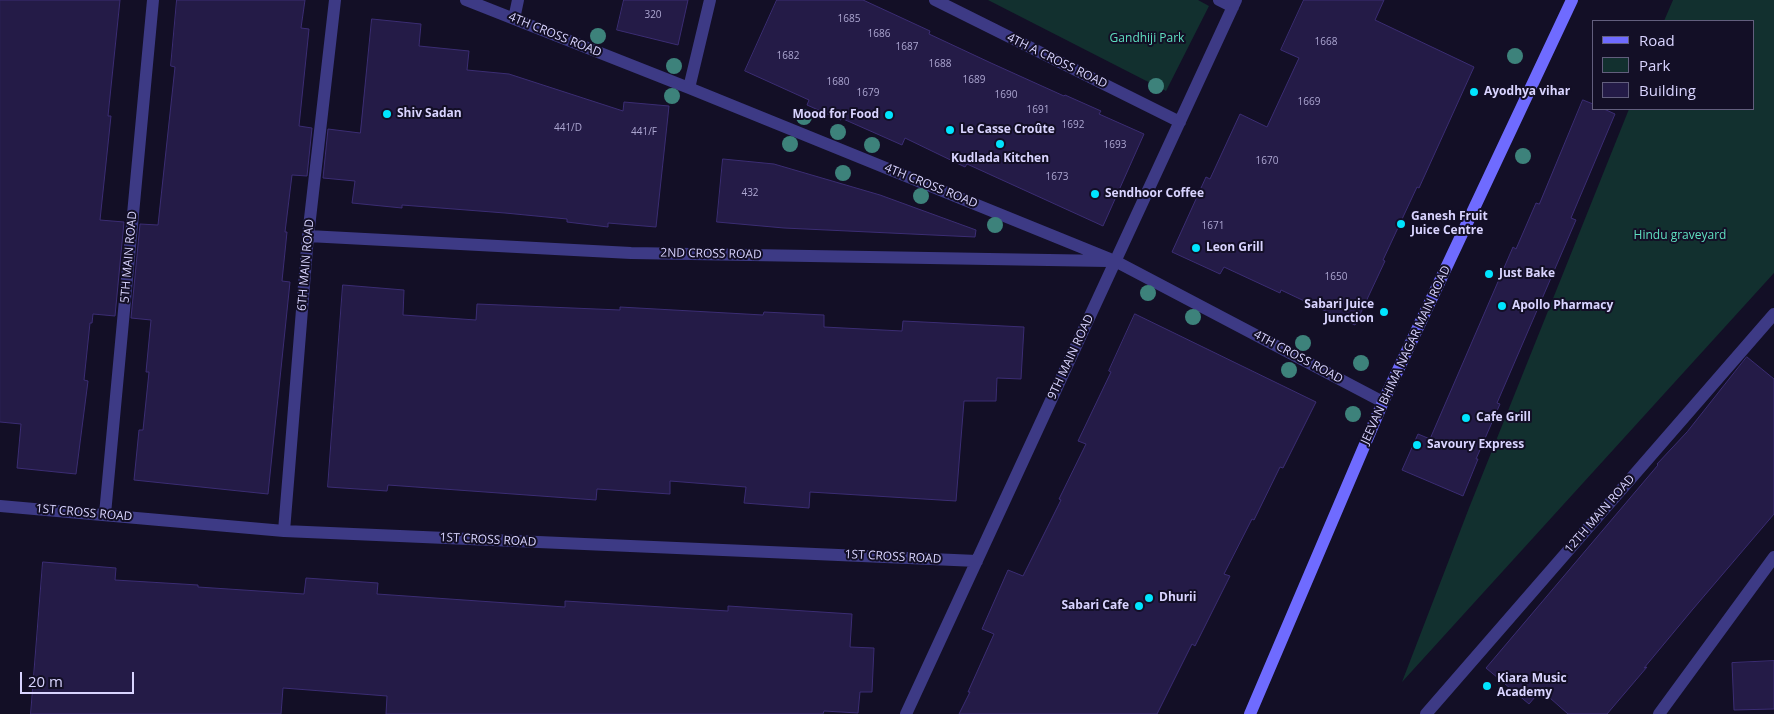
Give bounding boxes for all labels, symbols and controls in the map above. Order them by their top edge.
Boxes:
house number: 320 [644,9,662,21]
street label: 4TH CROSS ROAD [506,10,604,60]
house number: 1685 [838,13,860,25]
legend [1592,20,1754,110]
house number: 1686 [868,28,890,40]
street label: 4TH A CROSS ROAD [1005,30,1109,92]
text: Road [1639,30,1675,50]
park label: Gandhiji Park [1110,32,1184,46]
house number: 1668 [1315,36,1337,48]
house number: 1687 [896,41,918,53]
house number: 1682 [777,50,799,62]
text: Park [1639,55,1670,75]
house number: 1688 [929,58,951,70]
house number: 1689 [963,74,985,86]
house number: 1680 [827,76,849,88]
text: Building [1639,80,1696,100]
place label: Ayodhya vihar [1484,85,1570,99]
marker: Ayodhya vihar [1468,86,1480,98]
house number: 1679 [857,87,879,99]
house number: 1690 [995,89,1017,101]
house number: 1669 [1298,96,1320,108]
house number: 1691 [1027,104,1049,116]
place label: Shiv Sadan [397,107,462,121]
marker: Shiv Sadan [381,108,393,120]
place label: Mood for Food [792,108,879,122]
marker: Mood for Food [883,109,895,121]
house number: 1692 [1062,119,1084,131]
house number: 441/D [554,122,582,134]
place label: Le Casse Croûte [960,123,1055,137]
marker: Le Casse Croûte [944,124,956,136]
house number: 441/F [631,126,657,138]
marker: Kudlada Kitchen [994,138,1006,150]
house number: 1693 [1104,139,1126,151]
place label: Kudlada Kitchen [951,152,1049,166]
house number: 1670 [1256,155,1278,167]
street label: 4TH CROSS ROAD [882,161,980,211]
house number: 1673 [1046,171,1068,183]
house number: 432 [741,187,759,199]
place label: Sendhoor Coffee [1105,187,1204,201]
marker: Sendhoor Coffee [1089,188,1101,200]
street label: 5TH MAIN ROAD [118,210,140,304]
place label: Ganesh Fruit Juice Centre [1411,210,1488,238]
street label: 6TH MAIN ROAD [295,218,317,312]
marker: Ganesh Fruit Juice Centre [1395,218,1407,230]
house number: 1671 [1202,220,1224,232]
park label: Hindu graveyard [1634,229,1726,243]
place label: Leon Grill [1206,241,1263,255]
marker: Leon Grill [1190,242,1202,254]
street label: 2ND CROSS ROAD [660,246,762,262]
street label: JEEVAN BHIMA NAGAR MAIN ROAD [1358,263,1454,447]
place label: Just Bake [1499,267,1555,281]
marker: Just Bake [1483,268,1495,280]
house number: 1650 [1325,271,1347,283]
place label: Sabari Juice Junction [1304,298,1374,326]
place label: Apollo Pharmacy [1512,299,1613,313]
marker: Apollo Pharmacy [1496,300,1508,312]
marker: Sabari Juice Junction [1378,306,1390,318]
street label: 9TH MAIN ROAD [1045,312,1097,402]
street label: 4TH CROSS ROAD [1251,327,1345,387]
place label: Cafe Grill [1476,411,1531,425]
marker: Cafe Grill [1460,412,1472,424]
place label: Savoury Express [1427,438,1524,452]
marker: Savoury Express [1411,439,1423,451]
street label: 12TH MAIN ROAD [1562,472,1638,556]
street label: 1ST CROSS ROAD [35,502,133,524]
street label: 1ST CROSS ROAD [439,530,537,550]
street label: 1ST CROSS ROAD [844,547,942,567]
place label: Dhurii [1159,591,1196,605]
marker: Dhurii [1143,592,1155,604]
place label: Sabari Cafe [1061,599,1129,613]
marker: Sabari Cafe [1133,600,1145,612]
scale bar [22,662,136,694]
text: 20 m [28,671,63,691]
place label: Kiara Music Academy [1497,672,1567,700]
marker: Kiara Music Academy [1481,680,1493,692]

